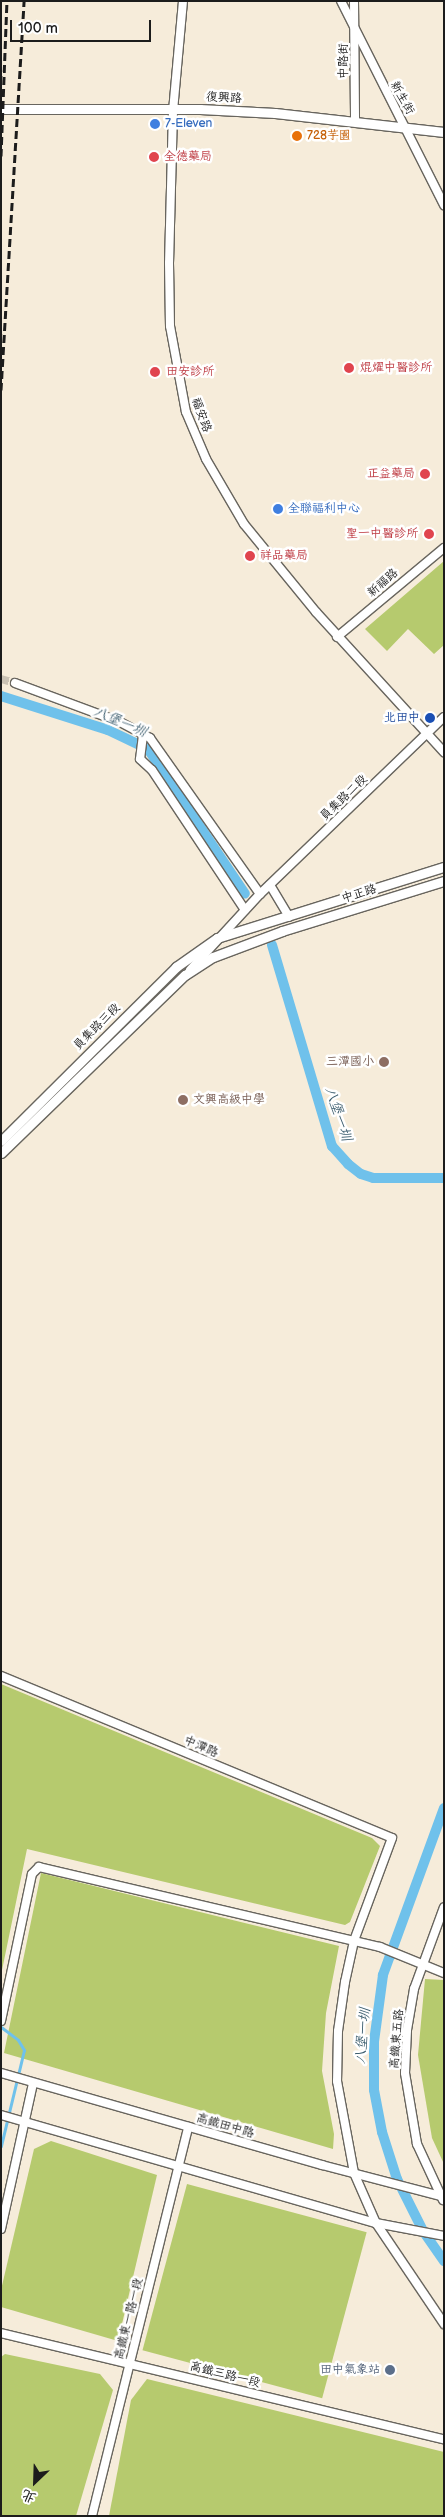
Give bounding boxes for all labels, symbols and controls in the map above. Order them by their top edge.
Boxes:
scale bar [12,10,154,42]
text: 100 m [18,19,58,38]
street label: 中路街 [337,43,351,79]
street label: 新生街 [387,79,417,117]
street label: 復興路 [206,90,242,106]
place label: 7-Eleven [165,117,212,131]
marker: 7-Eleven [149,118,161,130]
place label: 728芋園 [307,129,351,143]
marker: 728芋園 [291,130,303,142]
place label: 全德藥局 [164,150,212,164]
marker: 全德藥局 [148,151,160,163]
marker: 焜燿中醫診所 [342,361,356,375]
place label: 焜燿中醫診所 [360,361,432,375]
marker: 田安診所 [148,365,162,379]
place label: 田安診所 [166,365,214,379]
street label: 福安路 [188,396,214,434]
place label: 正益藥局 [367,467,415,481]
marker: 正益藥局 [419,468,431,480]
place label: 全聯福利中心 [288,502,360,516]
marker: 全聯福利中心 [272,503,284,515]
place label: 聖一中醫診所 [346,527,418,541]
marker: 聖一中醫診所 [422,527,436,541]
place label: 祥品藥局 [260,549,308,563]
marker: 祥品藥局 [244,550,256,562]
street label: 新福路 [365,566,401,600]
water label: 八堡一圳 [91,703,149,741]
place label: 北田中 [384,711,420,725]
marker: 北田中 [424,712,436,724]
street label: 員集路二段 [317,772,371,824]
street label: 中正路 [340,882,378,906]
street label: 員集路三段 [71,1001,123,1053]
place label: 三潭國小 [326,1055,374,1069]
marker: 三潭國小 [378,1056,390,1068]
water label: 八堡一圳 [321,1085,355,1143]
place label: 文興高級中學 [193,1093,265,1107]
marker: 文興高級中學 [177,1094,189,1106]
street label: 中潭路 [182,1733,220,1761]
water label: 八堡一圳 [352,2007,374,2065]
street label: 高鐵東五路 [387,2008,407,2070]
street label: 高鐵田中路 [194,2111,256,2141]
street label: 高鐵東一路一段 [112,2277,146,2361]
street label: 高鐵三路一段 [188,2359,262,2391]
place label: 田中氣象站 [320,2363,380,2377]
marker: 田中氣象站 [384,2364,396,2376]
north arrow [10,2457,60,2507]
text: 北 [19,2486,39,2507]

